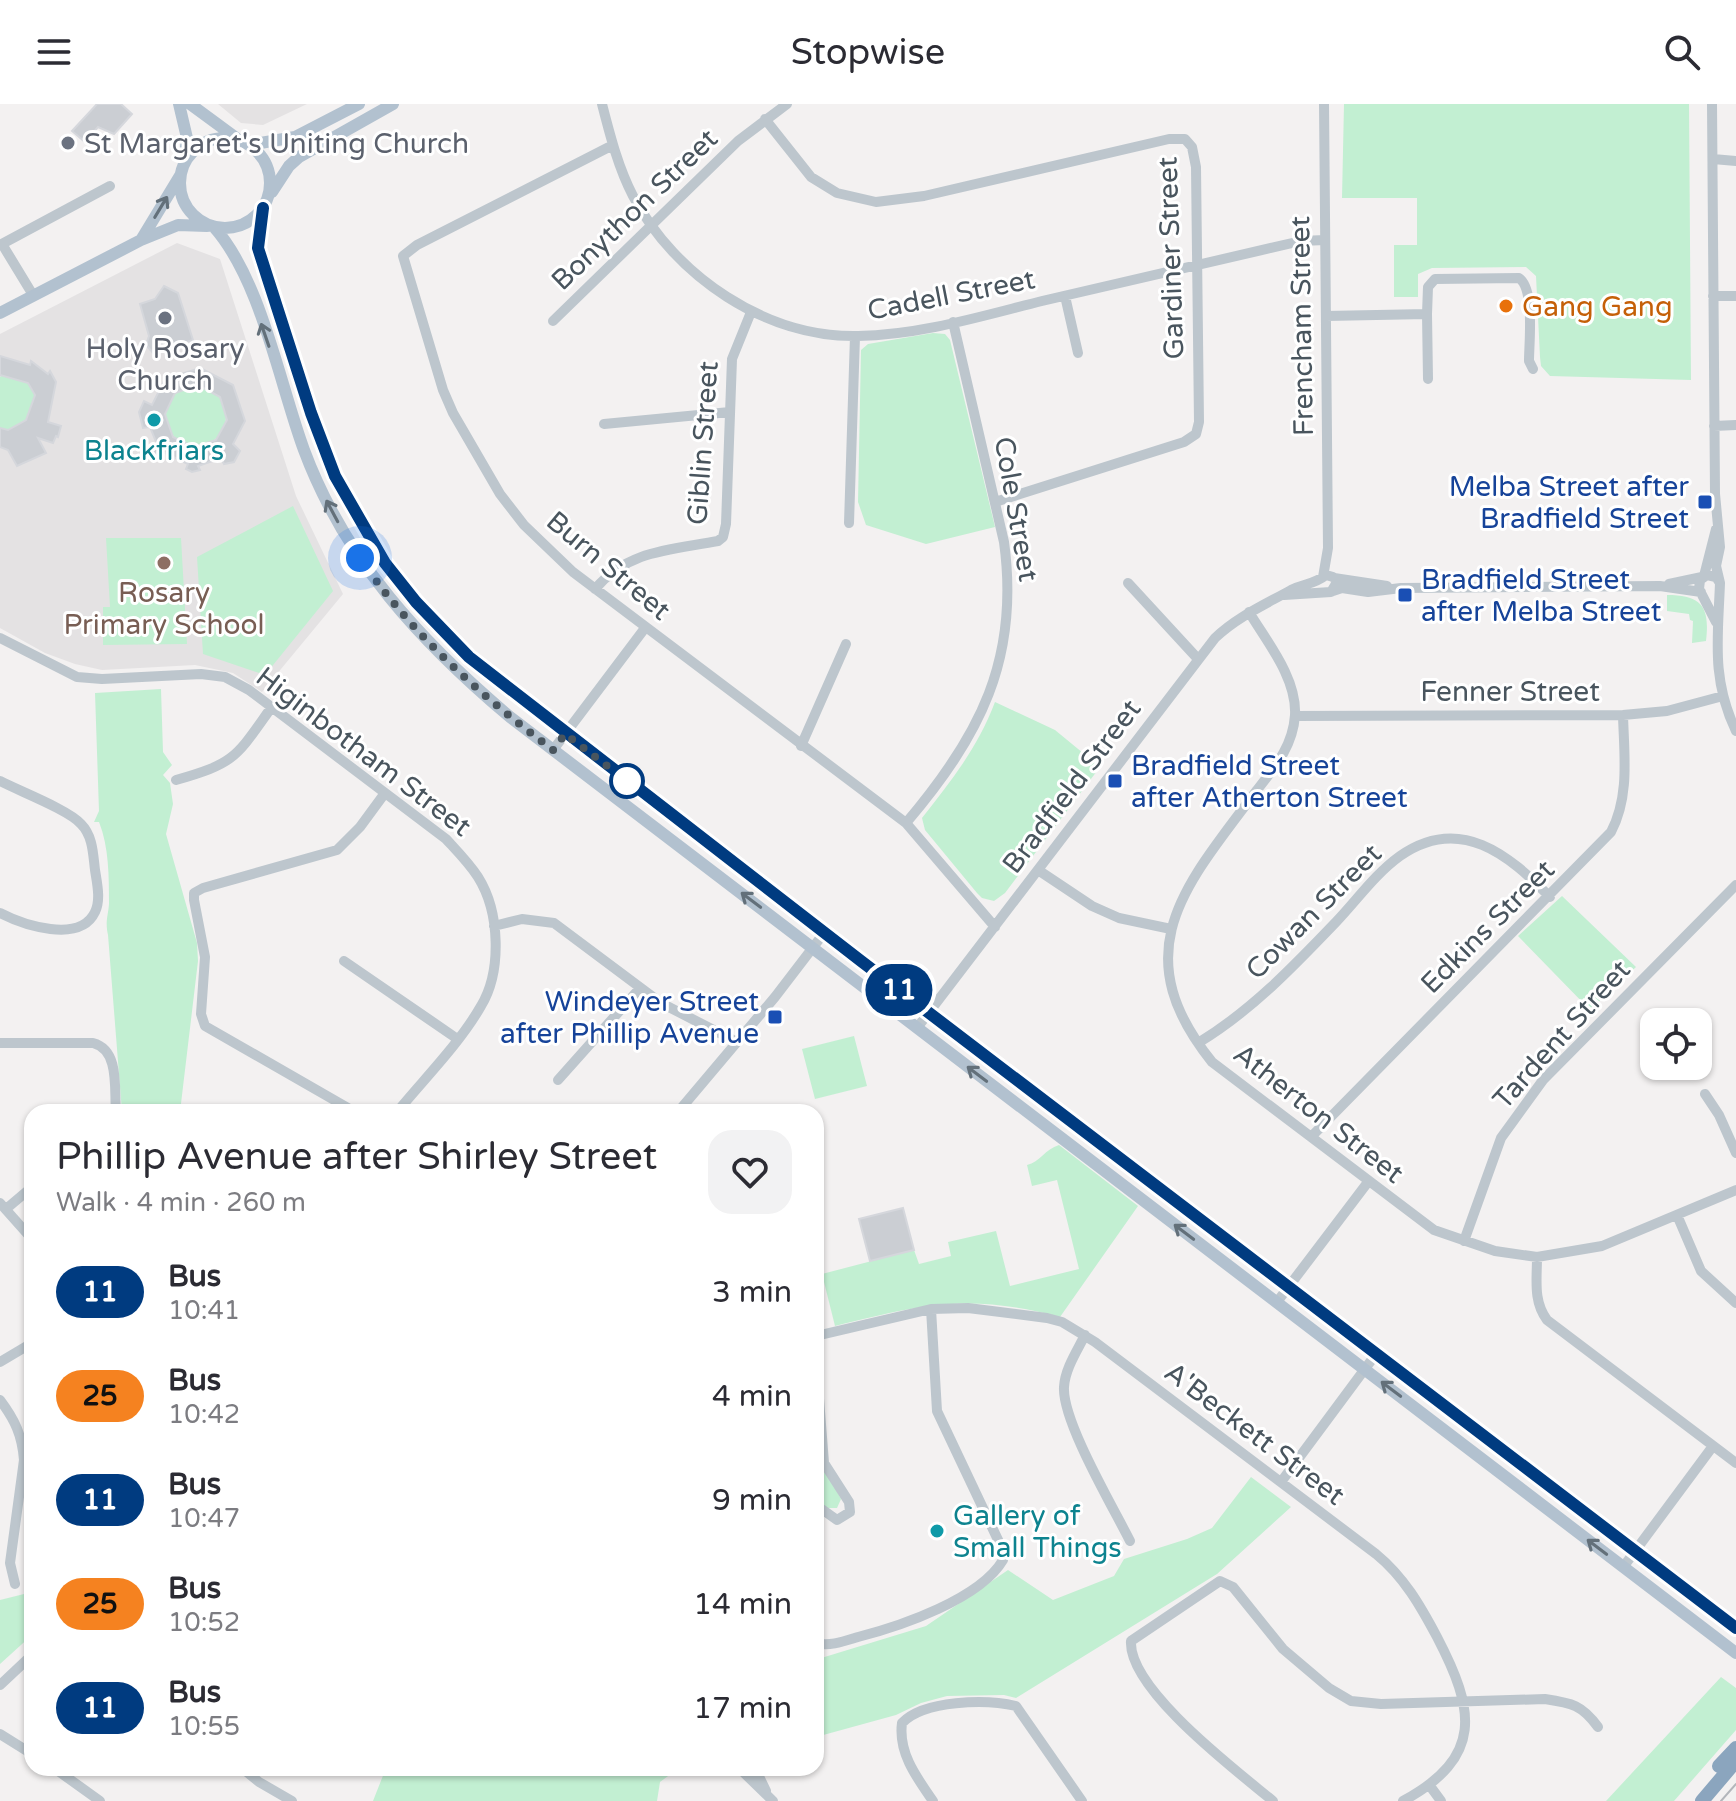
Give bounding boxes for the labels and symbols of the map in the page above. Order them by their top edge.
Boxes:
street label: Bonython Street [545,122,725,298]
place label: St Margaret's Uniting Church [84,127,469,161]
marker: St Margaret's Uniting Church [59,134,77,152]
street label: Gardiner Street [1150,156,1192,360]
one-way arrow [153,196,169,219]
street label: Frencham Street [1283,215,1321,436]
street label: Cadell Street [865,262,1038,328]
place label: Gang Gang [1522,290,1673,324]
marker: Gang Gang [1497,297,1515,315]
marker: Holy Rosary Church [156,309,174,327]
one-way arrow [257,323,272,348]
place label: Holy Rosary Church [86,332,244,398]
street label: Giblin Street [680,360,726,526]
marker: Blackfriars [145,411,163,429]
place label: Blackfriars [84,434,224,468]
street label: Cole Street [987,434,1045,584]
place label: Melba Street after Bradfield Street [1449,470,1689,536]
marker: Melba Street after Bradfield Street [1696,493,1714,511]
one-way arrow [324,499,339,523]
street label: Burn Street [539,504,677,628]
your location [340,538,380,578]
marker: Rosary Primary School [155,554,173,572]
place label: Bradfield Street after Melba Street [1421,563,1662,629]
place label: Rosary Primary School [63,576,265,642]
marker: Bradfield Street after Melba Street [1396,586,1414,604]
street label: Higinbotham Street [249,660,478,844]
street label: Fenner Street [1420,675,1600,709]
street label: Bradfield Street [995,693,1148,880]
place label: Bradfield Street after Atherton Street [1131,749,1408,815]
unlabelled marker [610,764,644,798]
marker: Bradfield Street after Atherton Street [1106,772,1124,790]
street label: Cowan Street [1239,837,1389,987]
street label: Edkins Street [1414,853,1562,1001]
one-way arrow [741,892,762,909]
street label: Tardent Street [1486,953,1638,1116]
line badge: 11 [863,964,935,1016]
place label: Windeyer Street after Phillip Avenue [500,985,759,1051]
marker: Windeyer Street after Phillip Avenue [766,1008,784,1026]
street label: Atherton Street [1227,1037,1410,1191]
one-way arrow [967,1065,988,1082]
one-way arrow [1174,1223,1195,1240]
street label: A'Beckett Street [1158,1355,1351,1513]
one-way arrow [1381,1381,1402,1398]
place label: Gallery of Small Things [953,1499,1122,1565]
marker: Gallery of Small Things [928,1522,946,1540]
one-way arrow [1587,1538,1609,1555]

